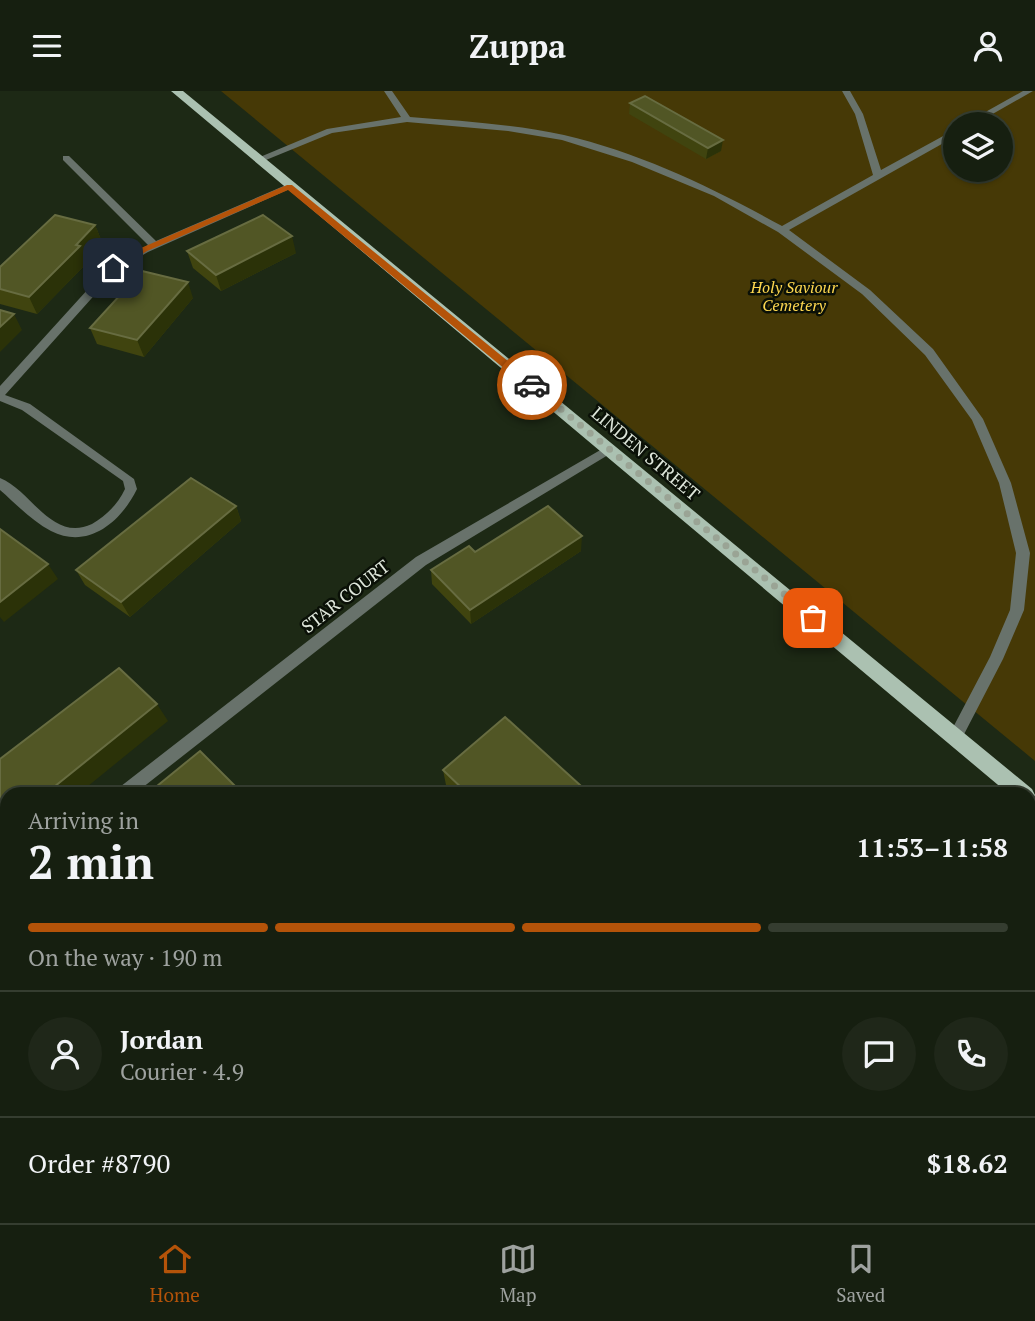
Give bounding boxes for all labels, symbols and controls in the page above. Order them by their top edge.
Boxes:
text: Zuppa [469,25,566,67]
icon: menu [28,27,66,65]
icon: person [969,27,1007,65]
map controls [943,112,1013,182]
button: layers [943,112,1013,182]
pin [83,238,143,298]
icon: home [94,249,132,287]
park label: Holy Saviour Cemetery [750,276,838,316]
courier [497,350,567,420]
icon: car [513,366,551,404]
street label: LINDEN STREET [587,401,705,505]
street label: STAR COURT [296,554,394,638]
pin [783,588,843,648]
icon: bag [794,599,832,637]
text: Arriving in [28,805,139,836]
text: 11:53–11:58 [856,830,1008,864]
text: 2 min [28,831,154,892]
text: On the way · 190 m [28,942,222,973]
button: person [28,1017,102,1091]
button: chat [842,1017,916,1091]
button: phone [934,1017,1008,1091]
text: Jordan [120,1022,203,1056]
text: Courier · 4.9 [120,1056,244,1087]
text: Order #8790 [28,1146,170,1180]
text: $18.62 [927,1146,1008,1180]
tab: Home [150,1240,200,1307]
tab: Map [499,1240,537,1307]
tab: Saved [836,1240,885,1307]

